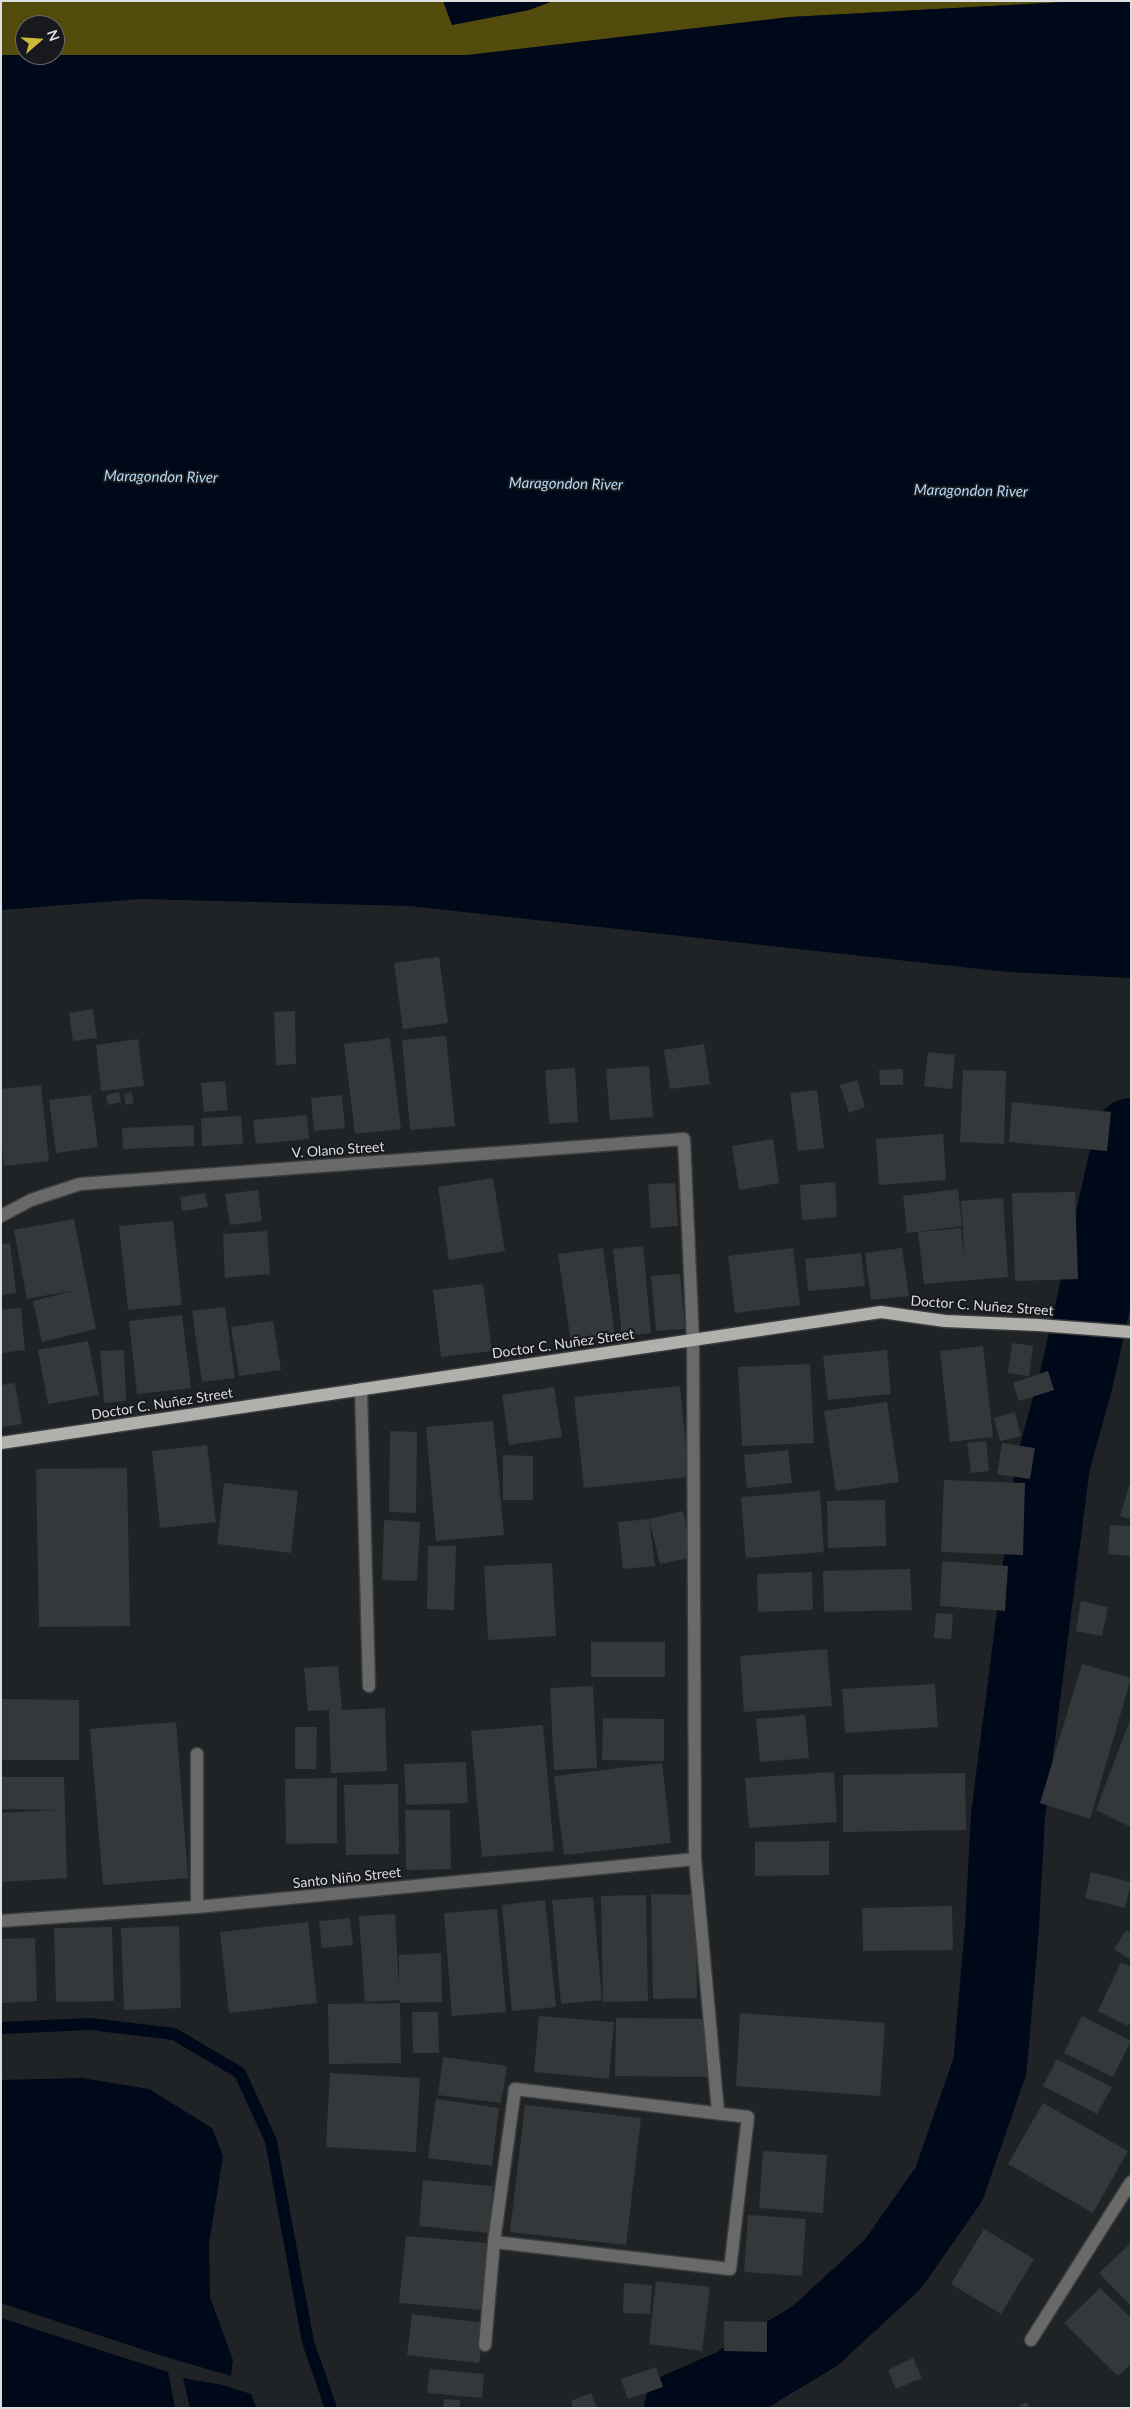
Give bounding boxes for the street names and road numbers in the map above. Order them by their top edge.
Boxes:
street label: V. Olano Street [291,1138,385,1162]
street label: Doctor C. Nuñez Street [910,1293,1054,1319]
street label: Doctor C. Nuñez Street [491,1326,635,1362]
street label: Doctor C. Nuñez Street [90,1384,234,1424]
street label: Santo Niño Street [292,1864,402,1892]

